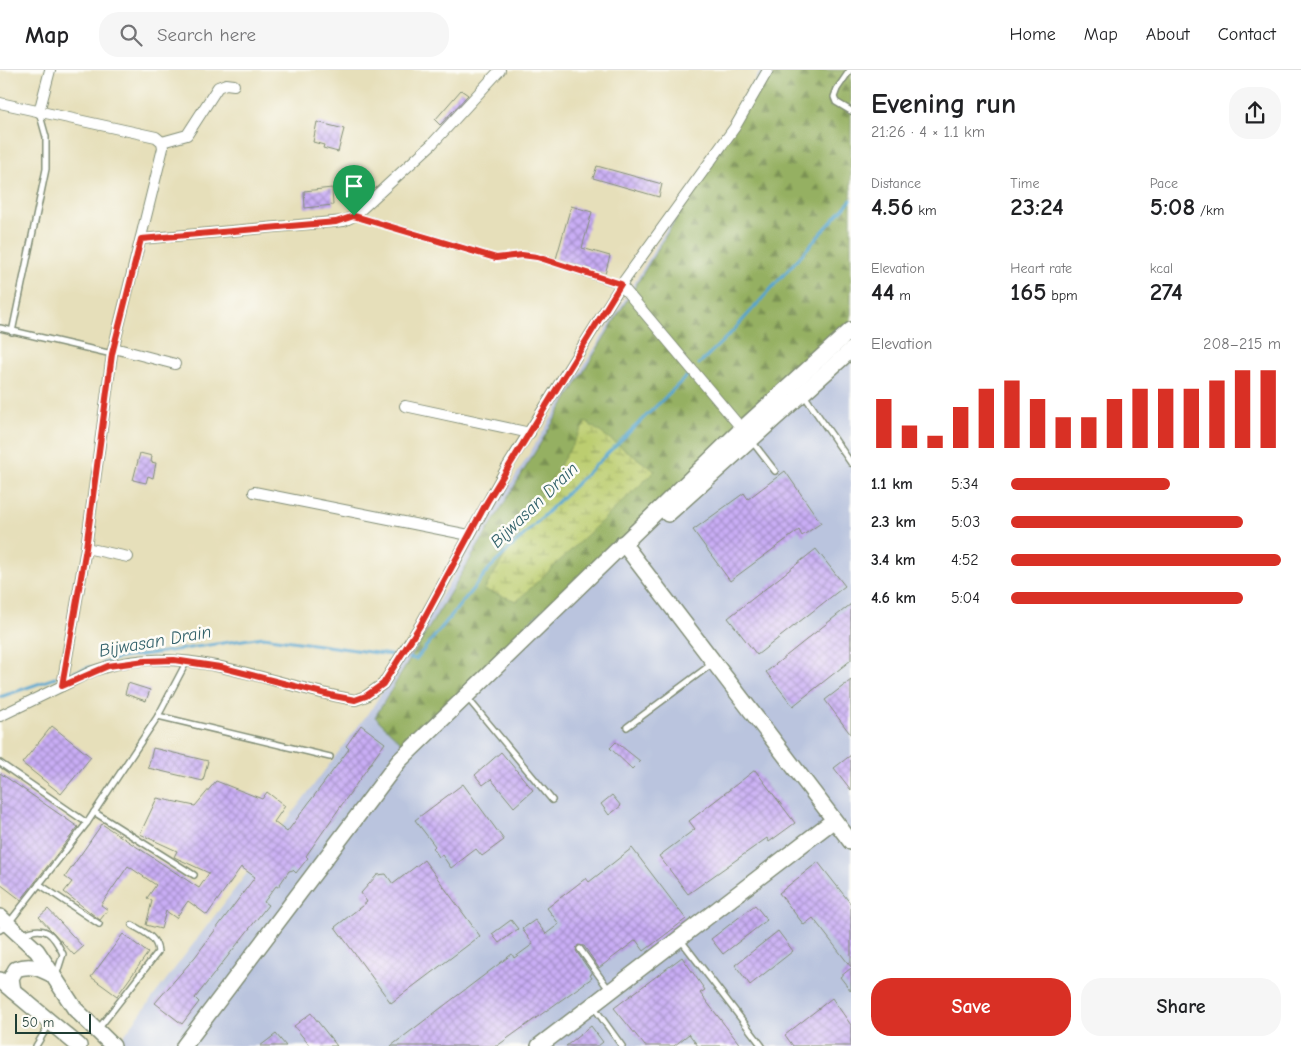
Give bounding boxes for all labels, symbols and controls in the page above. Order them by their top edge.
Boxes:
search box [99,12,449,57]
text: Map [25,21,69,49]
icon: search [117,21,145,49]
text: Search here [157,24,256,46]
text: Home [1009,24,1056,45]
text: Map [1084,24,1118,45]
text: About [1146,24,1190,45]
text: Contact [1218,24,1276,45]
button: share [1229,87,1281,139]
text: Evening run [871,88,1016,120]
text: 21:26 · 4 × 1.1 km [871,123,985,141]
pin [333,165,375,216]
icon: arrive [340,172,368,200]
text: Distance [871,175,921,192]
text: Time [1010,175,1039,192]
text: Pace [1150,175,1178,192]
text: 4.56 [871,192,914,221]
text: 23:24 [1010,192,1064,221]
text: 5:08 [1150,192,1195,221]
text: km [914,202,937,219]
text: /km [1195,202,1224,219]
text: Elevation [871,260,925,277]
text: Heart rate [1010,260,1072,277]
text: kcal [1150,260,1173,277]
text: 44 [871,277,894,306]
text: 165 [1010,277,1047,306]
text: 274 [1150,277,1183,306]
text: m [894,287,911,304]
text: bpm [1047,287,1078,304]
text: Elevation [871,335,932,353]
text: 208–215 m [1203,335,1281,353]
water label: Bijwasan Drain [486,458,583,552]
text: 1.1 km [871,475,913,493]
text: 5:34 [951,475,978,493]
text: 2.3 km [871,513,916,531]
text: 5:03 [951,513,980,531]
text: 3.4 km [871,551,916,569]
text: 4:52 [951,551,979,569]
text: 4.6 km [871,589,916,607]
text: 5:04 [951,589,980,607]
water label: Bijwasan Drain [97,621,213,662]
button: Save [871,978,1071,1036]
button: Share [1081,978,1281,1036]
scale bar [15,1011,91,1034]
text: 50 m [22,1014,54,1031]

